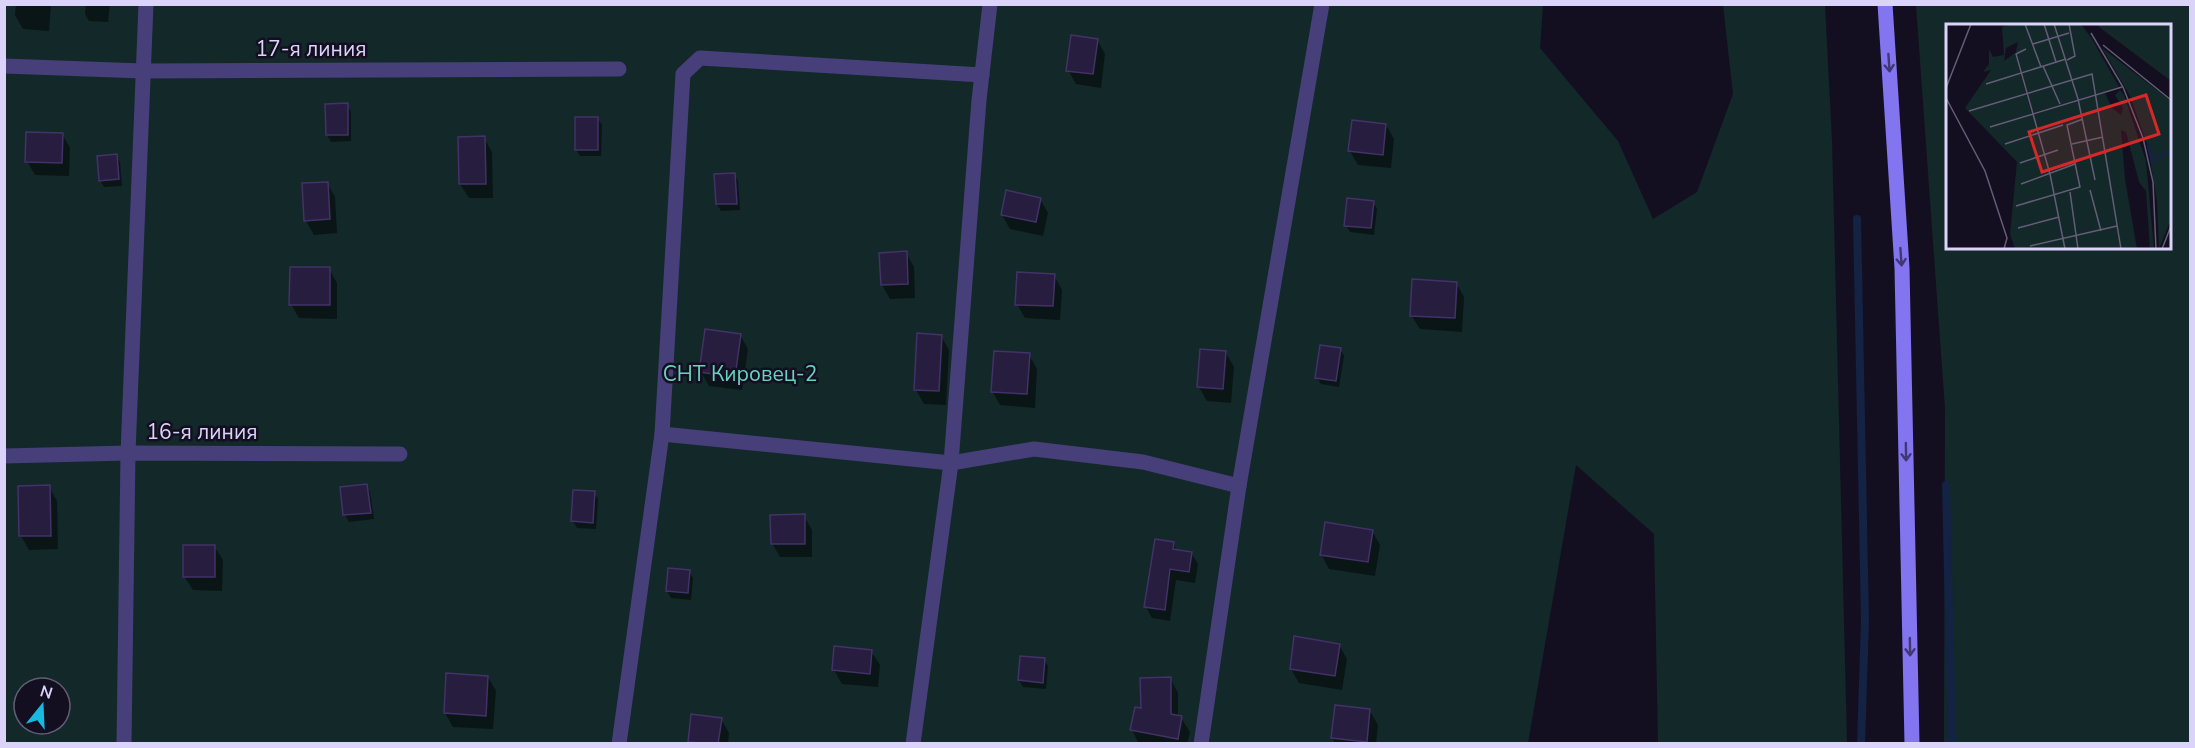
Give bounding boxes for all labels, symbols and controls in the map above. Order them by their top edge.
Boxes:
inset map [1946,24,2171,249]
street label: 17-я линия [255,35,367,63]
one-way arrow [1883,52,1894,72]
one-way arrow [1896,247,1907,267]
park label: СНТ Кировец-2 [663,360,817,388]
street label: 16-я линия [146,418,258,446]
one-way arrow [1900,442,1912,462]
one-way arrow [1905,637,1916,657]
north arrow [12,676,72,736]
text: N [37,680,55,705]

